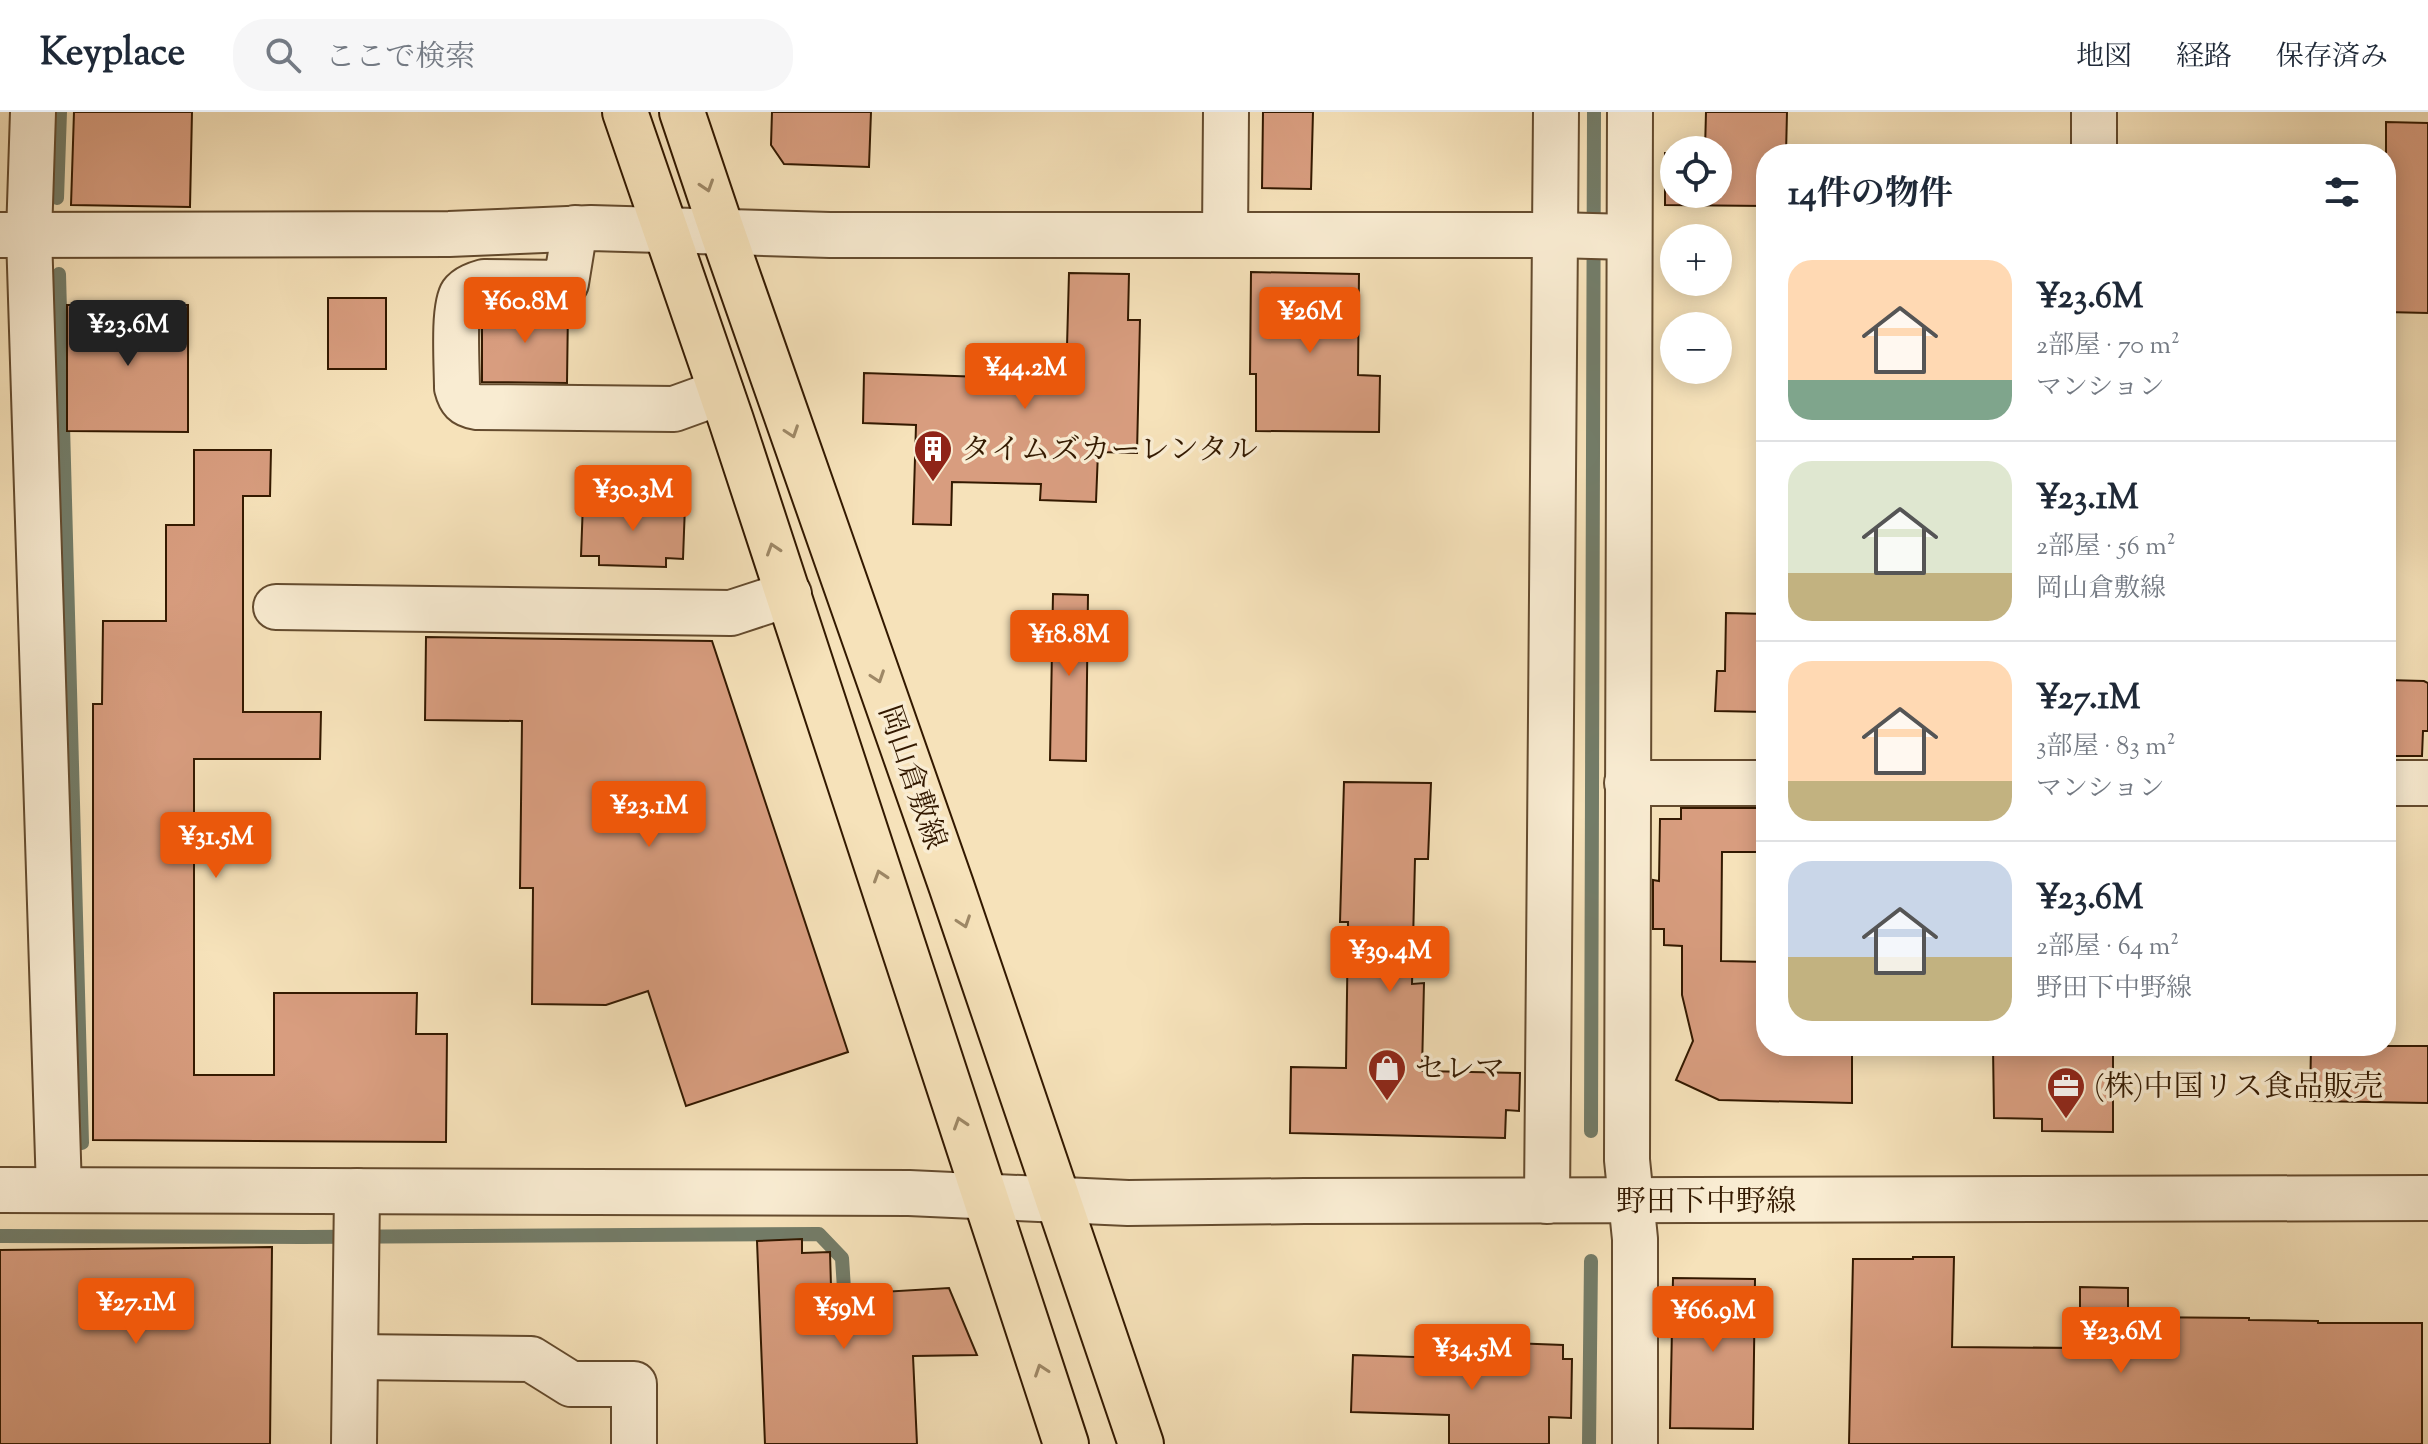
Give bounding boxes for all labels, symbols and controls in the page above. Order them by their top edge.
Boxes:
search box [233,19,793,91]
text: Keyplace [40,28,185,82]
icon: search [261,33,305,77]
text: ここで検索 [325,37,475,80]
text: 地図 [2076,38,2132,78]
text: 経路 [2176,38,2232,78]
text: 保存済み [2276,38,2388,78]
map controls [1660,136,1732,384]
button: locate [1660,136,1732,208]
icon: filters [2320,170,2364,214]
text: 14件の物件 [1788,171,1953,220]
one-way arrow [697,178,713,192]
button: + [1660,224,1732,296]
text: ¥23.6M [2036,274,2143,323]
pin: ¥60.8M [460,277,590,345]
text: ¥60.8M [482,284,568,321]
pin: ¥26M [1263,287,1357,355]
icon: home [1852,292,1948,388]
text: ¥26M [1277,294,1343,331]
pin: ¥23.6M [63,300,193,368]
text: ¥23.6M [87,307,169,344]
button: − [1660,312,1732,384]
text: 2部屋 · 70 m² [2036,328,2180,365]
pin: ¥44.2M [960,343,1090,411]
text: ¥44.2M [983,350,1067,387]
text: マンション [2036,370,2165,407]
one-way arrow [782,424,799,438]
building icon: タイムズカーレンタル [912,428,954,483]
place label: タイムズカーレンタル [961,430,1258,473]
pin: ¥30.3M [568,465,698,533]
text: ¥30.3M [592,472,674,509]
text: ¥23.1M [2036,475,2139,524]
icon: home [1852,493,1948,589]
text: 2部屋 · 56 m² [2036,529,2175,566]
one-way arrow [767,542,783,556]
text: 岡山倉敷線 [2036,571,2166,608]
pin: ¥18.8M [1004,610,1134,678]
text: ¥18.8M [1028,617,1110,654]
one-way arrow [868,669,885,683]
text: ¥27.1M [2036,675,2140,724]
icon: home [1852,693,1948,789]
street label: 岡山倉敷線 [866,700,955,856]
text: 3部屋 · 83 m² [2036,729,2175,766]
text: マンション [2036,771,2165,808]
pin: ¥23.1M [584,781,714,849]
text: ¥23.1M [610,788,688,825]
pin: ¥31.5M [151,812,281,880]
text: ¥31.5M [178,819,254,856]
one-way arrow [873,869,889,883]
text: ¥23.6M [2036,875,2143,924]
icon: home [1852,893,1948,989]
one-way arrow [954,915,970,929]
pin: ¥39.4M [1325,926,1455,994]
text: 2部屋 · 64 m² [2036,929,2179,966]
text: ¥39.4M [1348,933,1432,970]
text: 野田下中野線 [2036,971,2192,1008]
shop icon: セレマ [1366,1047,1408,1102]
place label: セレマ [1415,1049,1505,1092]
office icon: (株)中国リス食品販売 [2045,1065,2087,1120]
place label: (株)中国リス食品販売 [2094,1067,2383,1110]
one-way arrow [953,1117,969,1131]
street label: 野田下中野線 [1616,1182,1796,1225]
pin: ¥27.1M [71,1278,201,1346]
pin: ¥59M [797,1283,891,1351]
text: ¥27.1M [96,1285,176,1322]
pin: ¥66.9M [1648,1286,1778,1354]
text: ¥59M [813,1290,875,1327]
text: ¥66.9M [1670,1293,1756,1330]
pin: ¥23.6M [2056,1307,2186,1375]
text: ¥23.6M [2080,1314,2162,1351]
pin: ¥34.5M [1407,1324,1537,1392]
text: ¥34.5M [1432,1331,1512,1368]
one-way arrow [1034,1364,1050,1378]

